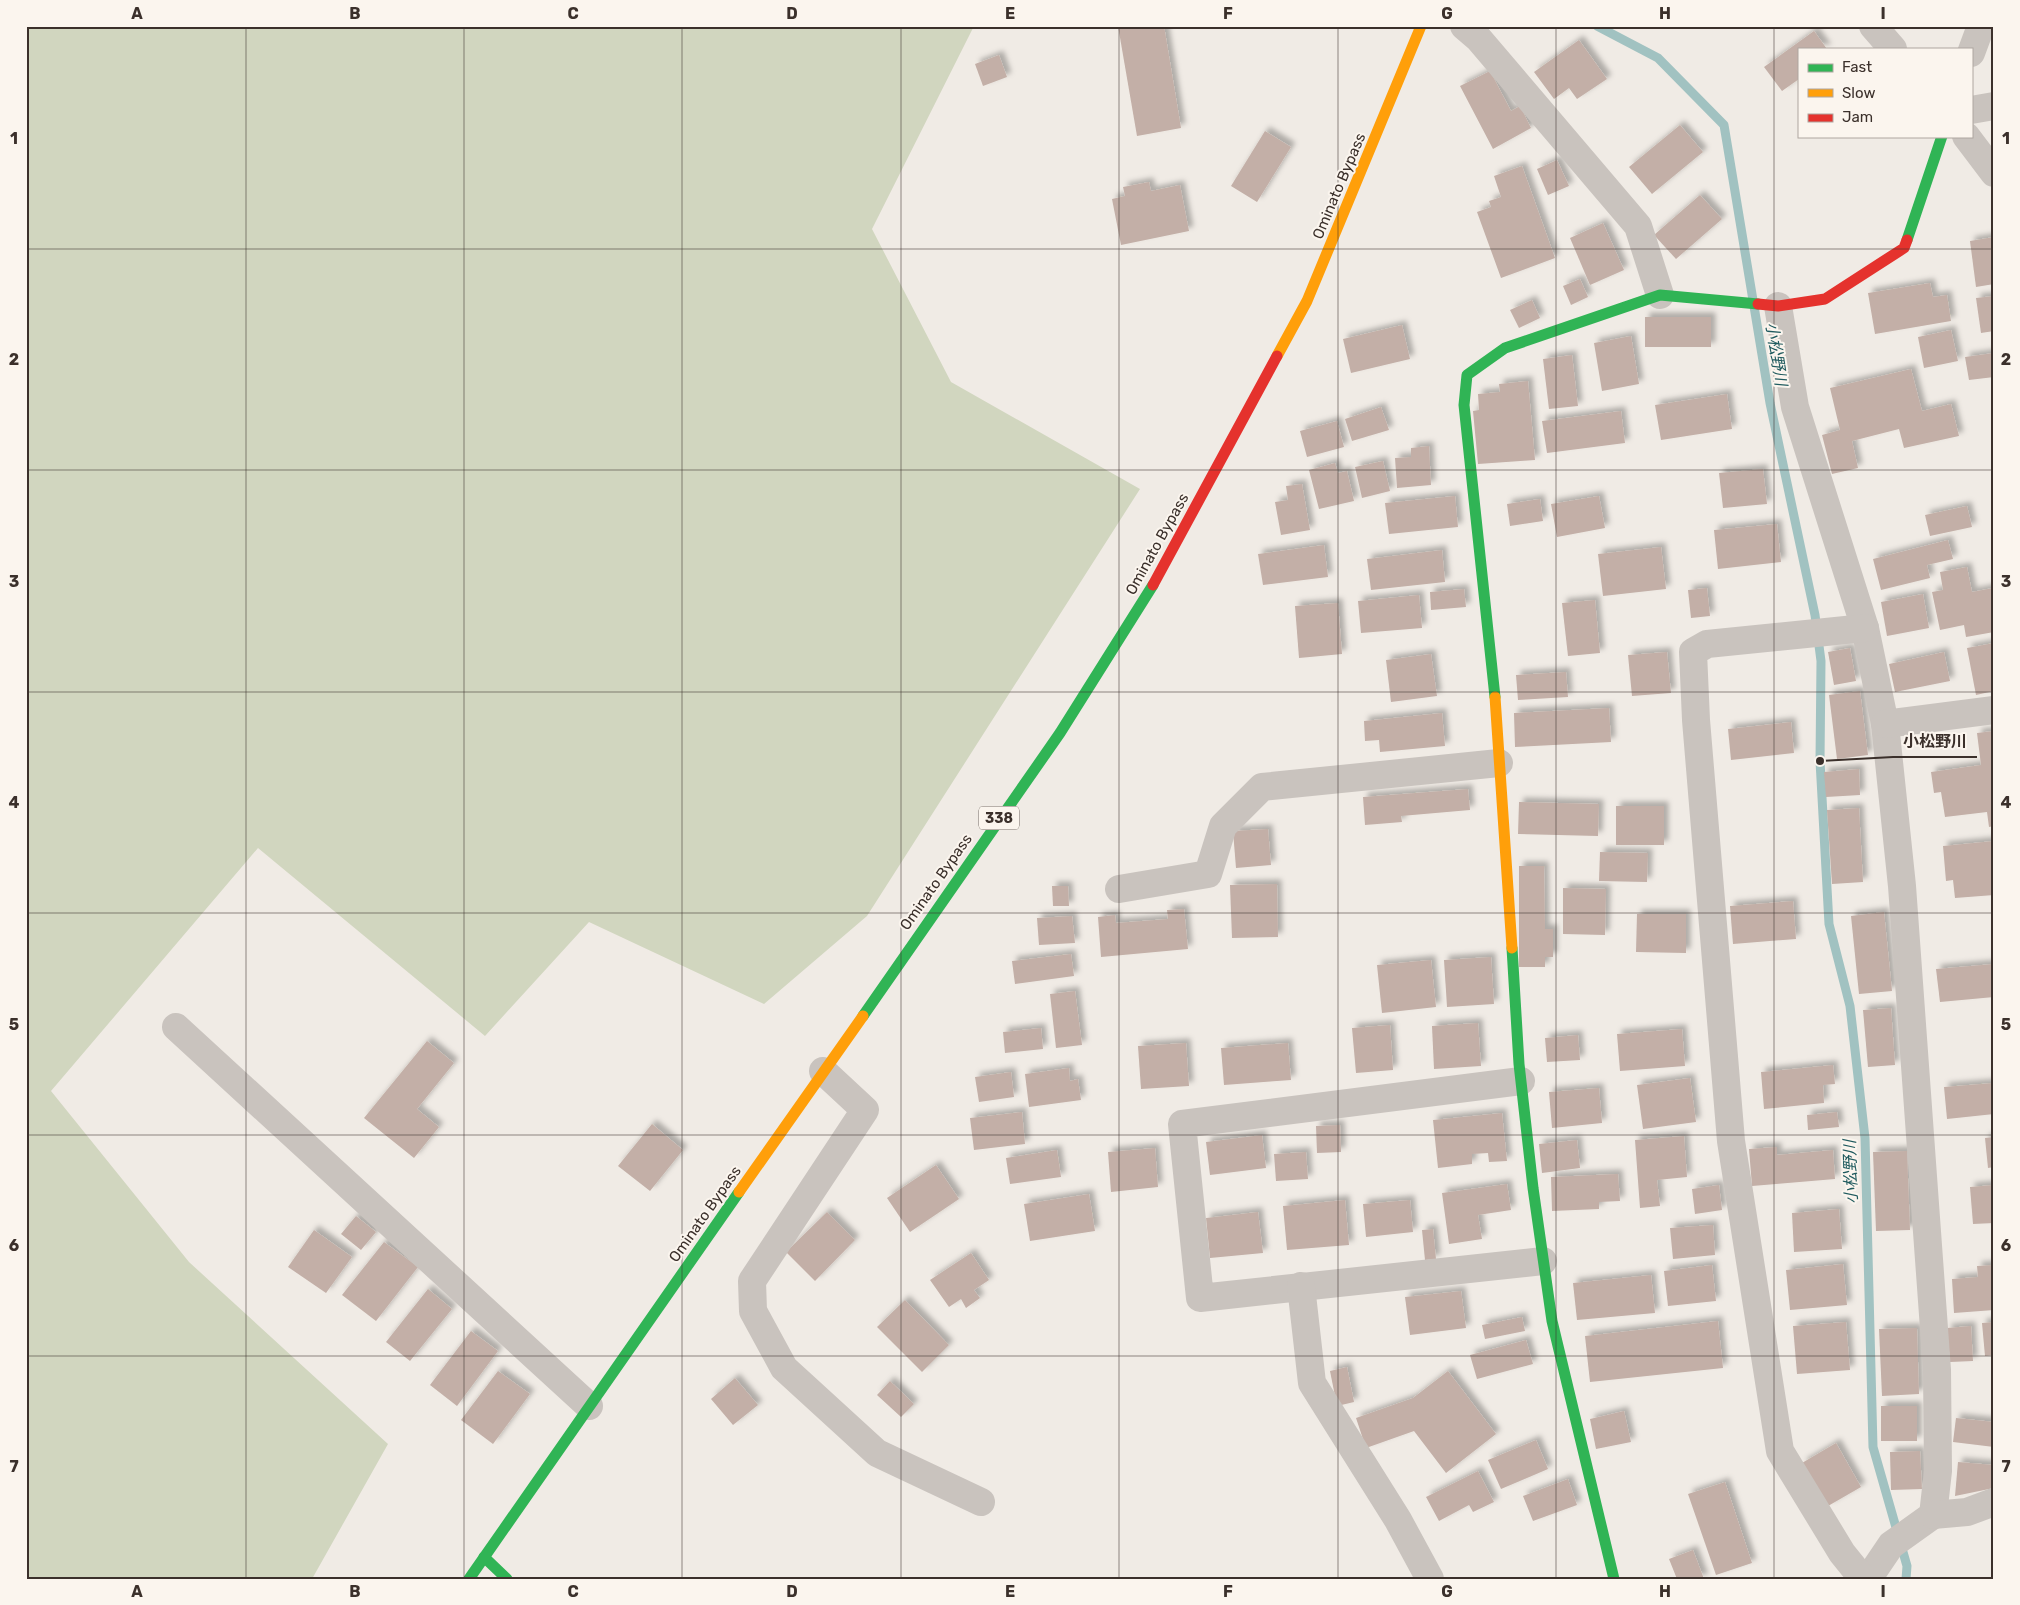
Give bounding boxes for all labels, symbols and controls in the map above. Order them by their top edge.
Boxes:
text: A [131,4,143,23]
text: B [349,4,361,23]
text: C [567,4,579,23]
text: D [786,4,798,23]
text: E [1005,4,1015,23]
text: F [1223,4,1233,23]
text: G [1441,4,1453,23]
text: H [1659,4,1671,23]
text: I [1880,4,1886,23]
legend [1798,48,1972,138]
text: Fast [1842,58,1872,76]
text: Slow [1842,84,1875,102]
text: Jam [1842,108,1873,126]
text: 1 [10,129,18,148]
text: 1 [2002,129,2010,148]
street label: Ominato Bypass [1309,130,1370,242]
water label: 小松野川 [1762,321,1791,389]
text: 2 [9,350,19,369]
text: 2 [2001,350,2011,369]
street label: Ominato Bypass [1122,490,1193,598]
text: 3 [9,572,19,591]
text: 3 [2001,572,2011,591]
callout: 小松野川 [1893,726,1977,757]
text: 小松野川 [1903,732,1967,751]
text: 4 [9,793,20,812]
text: 4 [2001,793,2012,812]
road number: 338 [979,806,1019,830]
street label: Ominato Bypass [896,830,976,934]
text: 5 [9,1015,19,1034]
text: 5 [2001,1015,2011,1034]
water label: 小松野川 [1840,1138,1861,1204]
street label: Ominato Bypass [665,1162,745,1266]
text: 6 [9,1236,19,1255]
text: 6 [2001,1236,2011,1255]
text: 7 [9,1457,19,1476]
text: 7 [2001,1457,2011,1476]
text: A [131,1582,143,1601]
text: B [349,1582,361,1601]
text: C [567,1582,579,1601]
text: D [786,1582,798,1601]
text: E [1005,1582,1015,1601]
text: F [1223,1582,1233,1601]
text: G [1441,1582,1453,1601]
text: H [1659,1582,1671,1601]
text: I [1880,1582,1886,1601]

